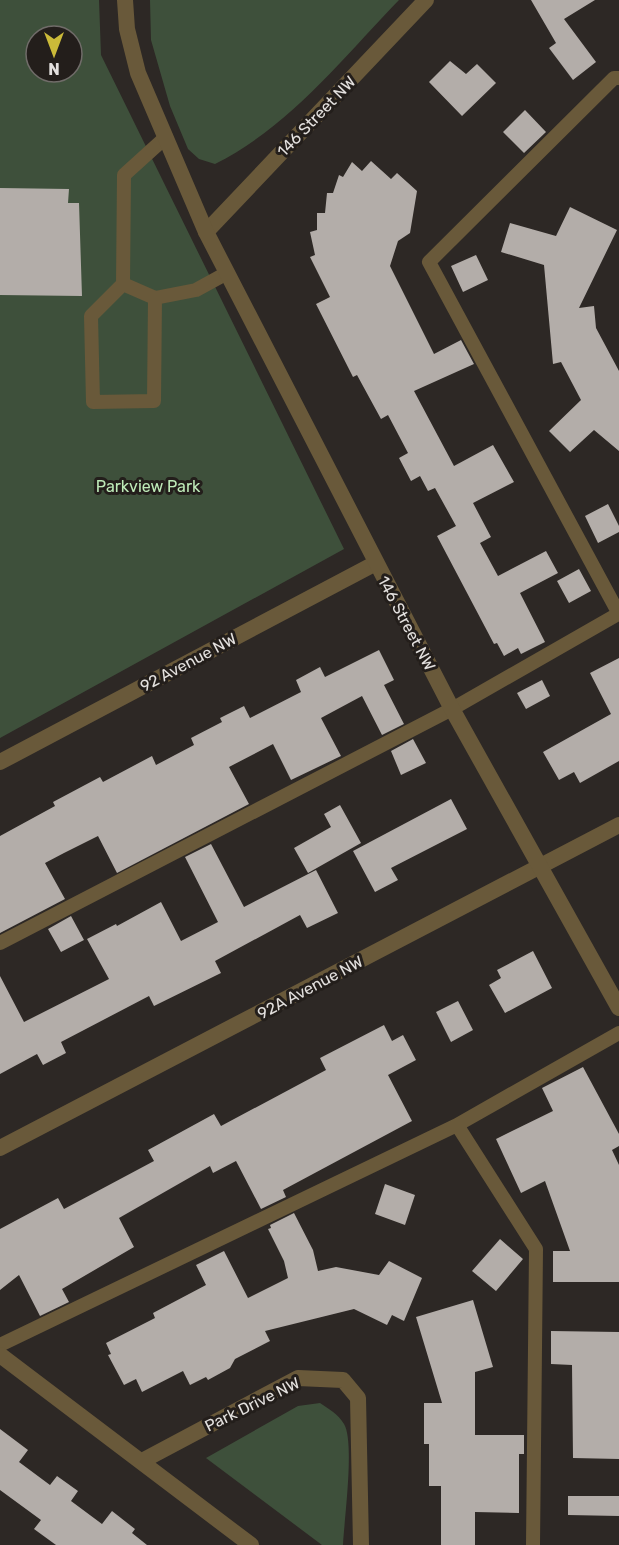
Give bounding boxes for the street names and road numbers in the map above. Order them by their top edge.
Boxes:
street label: 146 Street NW [273,72,360,161]
street label: 146 Street NW [374,573,440,674]
street label: 92 Avenue NW [137,629,240,696]
street label: 92A Avenue NW [254,952,366,1023]
street label: Park Drive NW [202,1373,303,1436]

